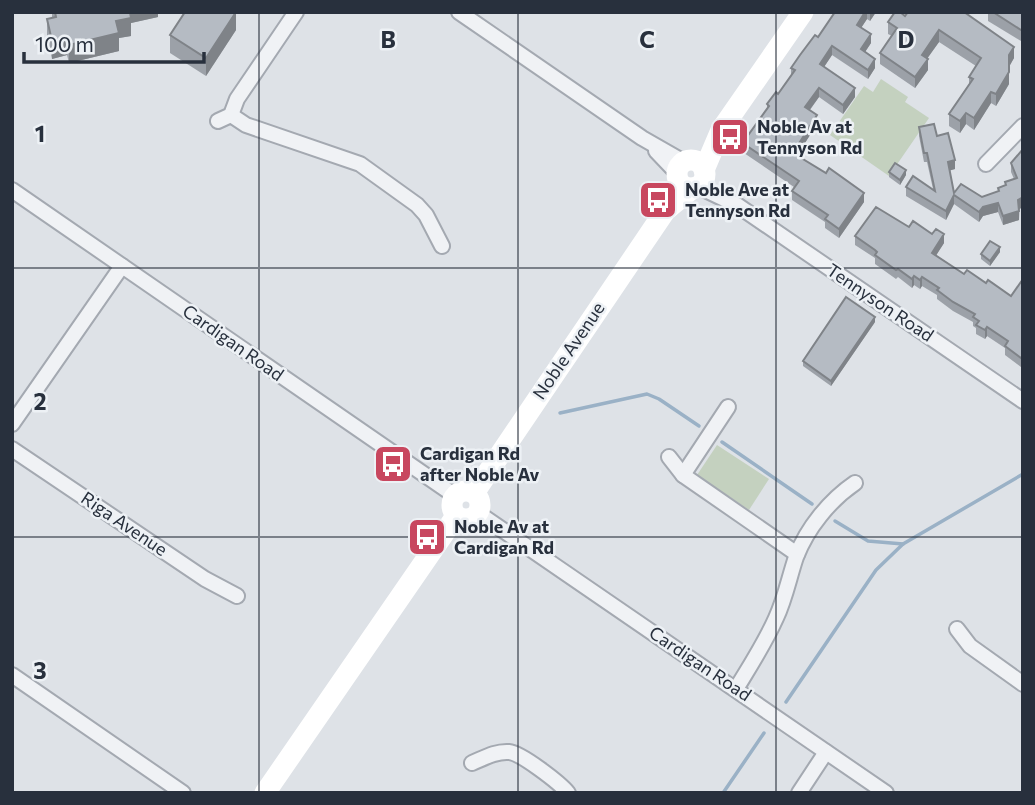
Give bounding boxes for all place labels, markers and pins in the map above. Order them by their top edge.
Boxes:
place label: Noble Av at Tennyson Rd [757,115,862,158]
bus stop icon: Noble Av at Tennyson Rd [709,116,751,158]
place label: Noble Ave at Tennyson Rd [685,178,790,221]
bus stop icon: Noble Ave at Tennyson Rd [637,179,679,221]
place label: Cardigan Rd after Noble Av [420,442,540,485]
bus stop icon: Cardigan Rd after Noble Av [372,443,414,485]
place label: Noble Av at Cardigan Rd [454,515,554,558]
bus stop icon: Noble Av at Cardigan Rd [406,516,448,558]

